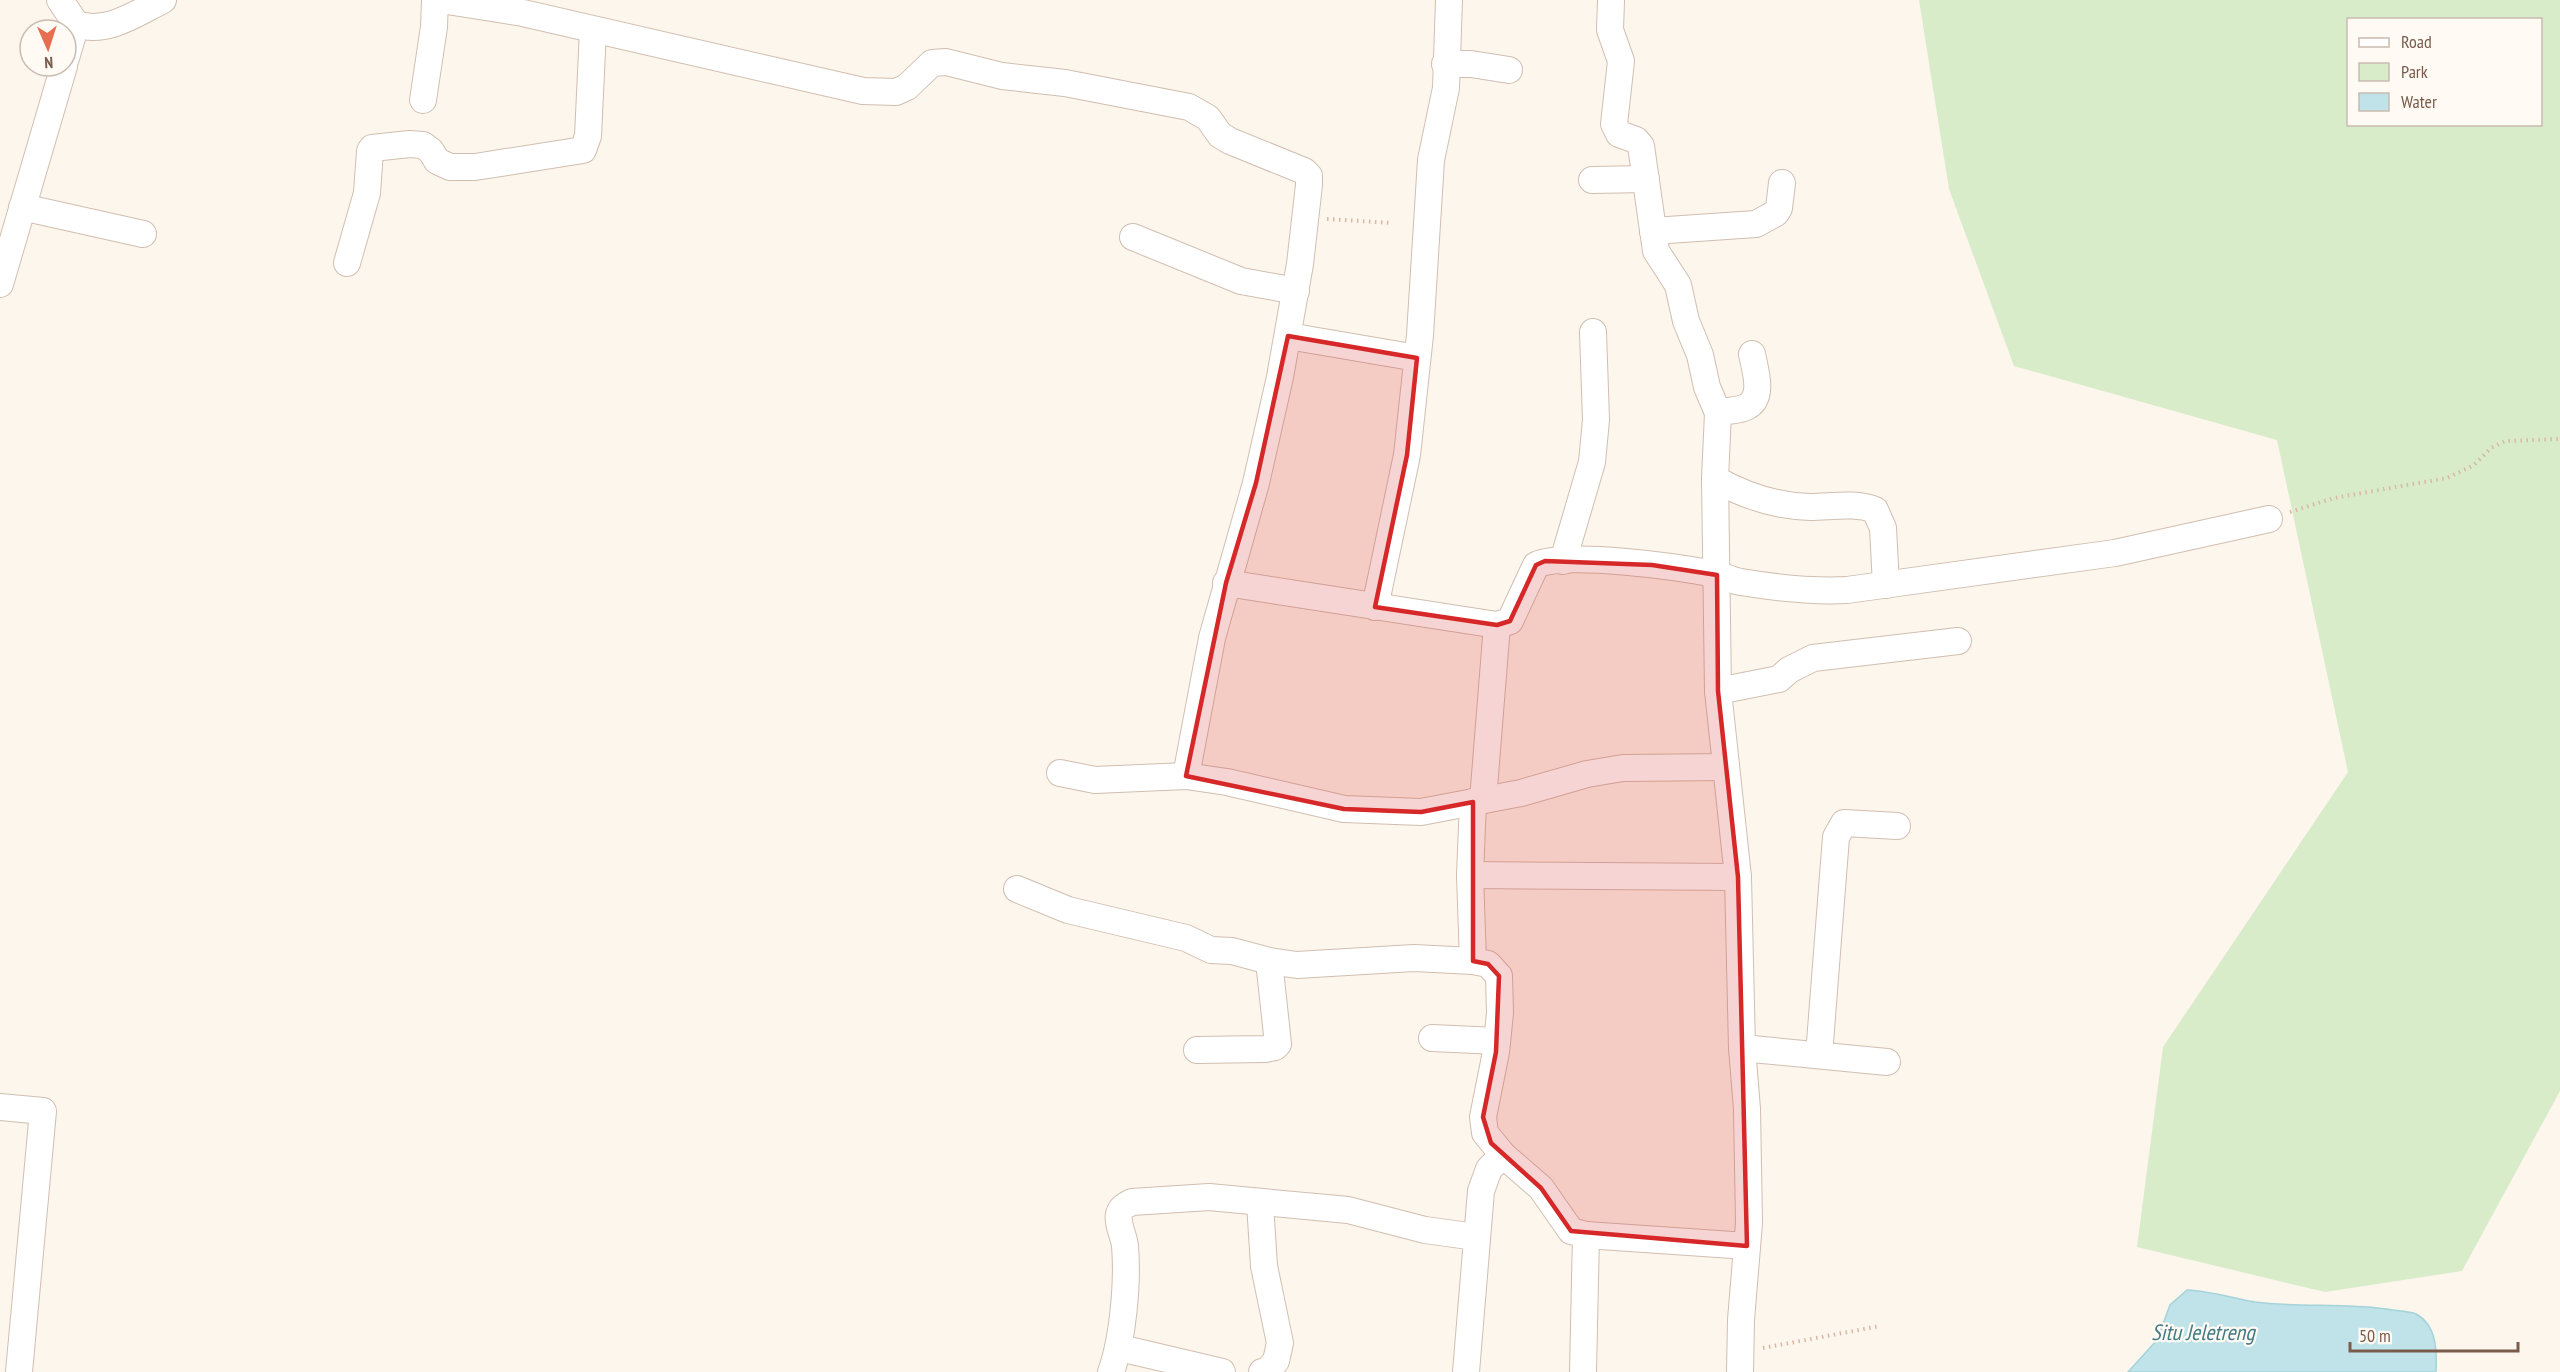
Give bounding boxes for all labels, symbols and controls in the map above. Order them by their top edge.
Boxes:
north arrow [18,18,78,78]
legend [2347,18,2542,126]
text: Road [2401,30,2432,53]
text: N [44,53,54,73]
text: Park [2401,60,2428,83]
text: Water [2401,90,2437,113]
scale bar [2350,1315,2518,1353]
water label: Situ Jeletreng [2151,1318,2256,1346]
text: 50 m [2359,1324,2391,1347]

